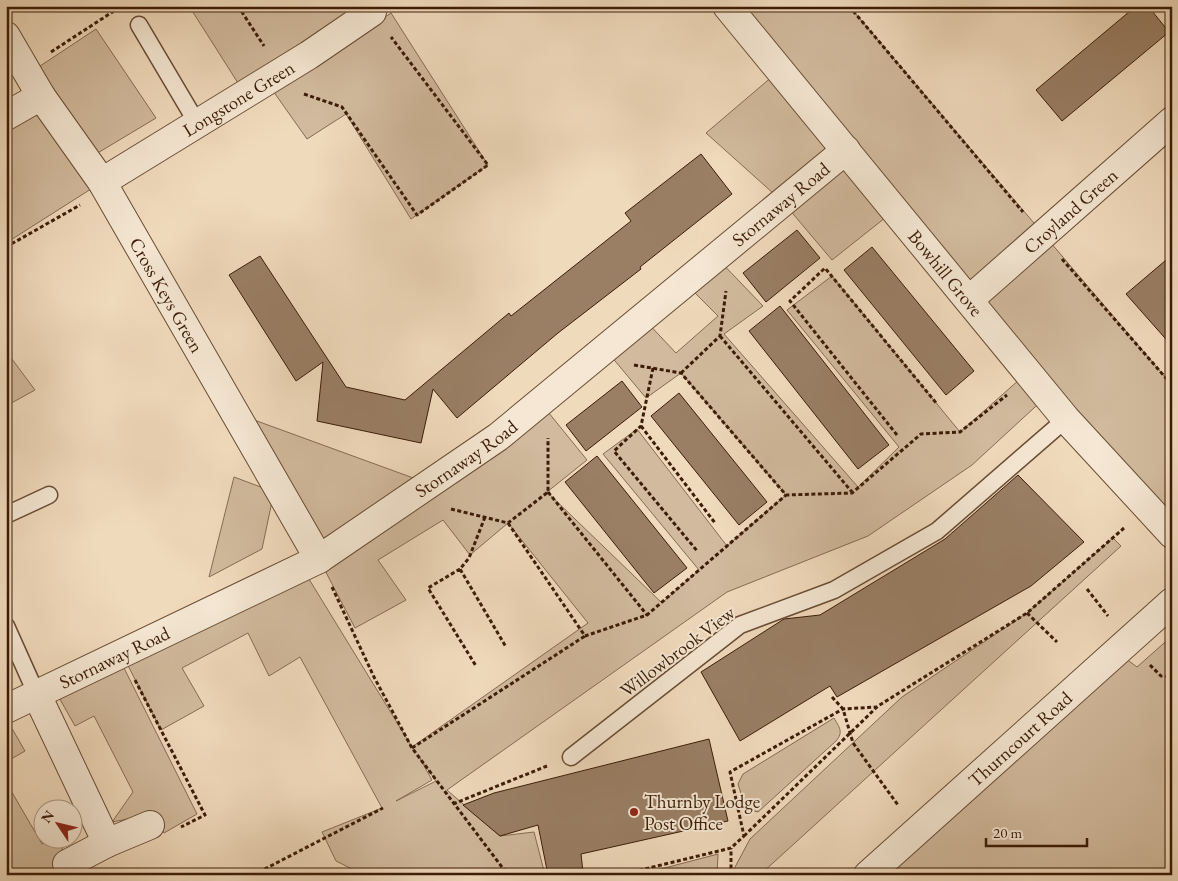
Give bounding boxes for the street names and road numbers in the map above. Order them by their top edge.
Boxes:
street label: Longstone Green [178,55,299,142]
street label: Stornaway Road [727,156,835,252]
street label: Croyland Green [1018,163,1123,259]
street label: Bowhill Grove [902,224,989,322]
street label: Cross Keys Green [123,233,209,357]
street label: Stornaway Road [410,414,523,503]
street label: Willowbrook View [615,599,741,703]
street label: Stornaway Road [55,620,174,695]
street label: Thurncourt Road [963,686,1078,792]

